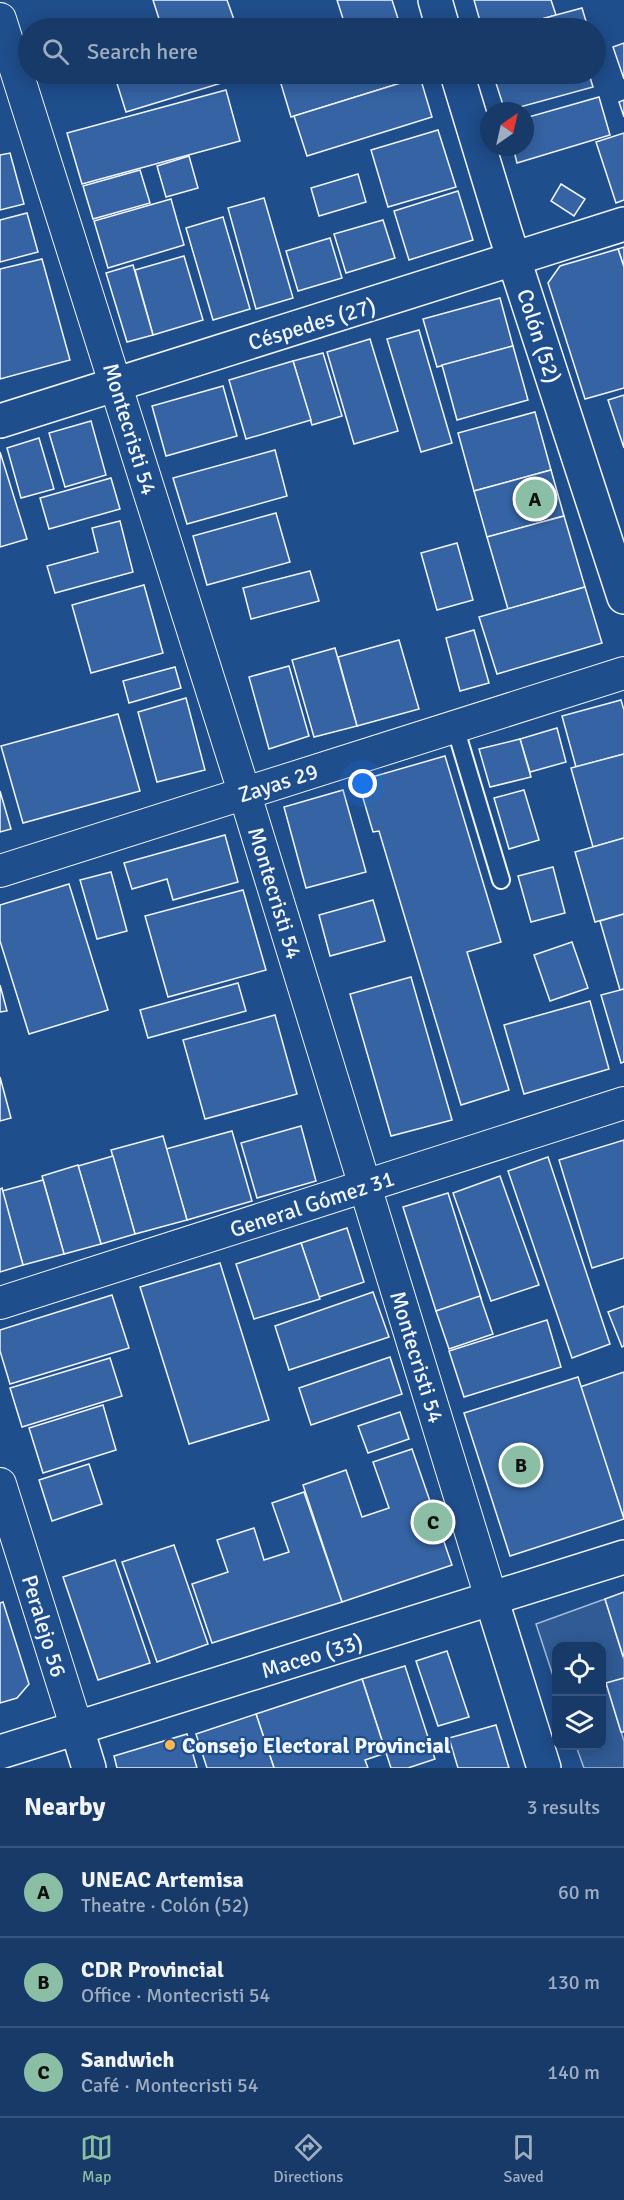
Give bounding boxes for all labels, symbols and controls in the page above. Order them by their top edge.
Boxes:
search box [18,18,606,84]
icon: search [39,35,72,68]
text: Search here [87,38,198,65]
north arrow [480,102,534,156]
street label: Colón (52) [511,285,567,387]
street label: Céspedes (27) [245,292,379,356]
street label: Montecristi 54 [97,360,163,498]
pin: A [516,476,554,522]
street label: Zayas 29 [235,757,321,809]
your location [348,769,377,798]
street label: Montecristi 54 [242,824,308,962]
street label: General Gómez 31 [226,1165,398,1243]
street label: Montecristi 54 [384,1288,450,1426]
pin: B [502,1442,540,1488]
pin: C [414,1500,452,1544]
street label: Peralejo 56 [16,1572,72,1680]
street label: Maceo (33) [258,1628,366,1684]
map controls [552,1642,606,1750]
button: locate [552,1642,606,1696]
button: layers [552,1696,606,1750]
place label: Consejo Electoral Provincial [182,1732,451,1759]
marker: Consejo Electoral Provincial [163,1738,177,1752]
text: Nearby [24,1791,105,1823]
text: 3 results [527,1795,600,1820]
text: UNEAC Artemisa [81,1866,244,1893]
text: A [37,1880,50,1905]
text: 60 m [558,1880,600,1905]
text: Theatre · Colón (52) [81,1893,249,1918]
text: CDR Provincial [81,1956,224,1983]
text: B [37,1970,50,1995]
text: 130 m [547,1970,600,1995]
text: Office · Montecristi 54 [81,1983,270,2008]
text: Sandwich [81,2046,174,2073]
text: C [37,2060,50,2085]
text: 140 m [547,2060,600,2085]
text: Café · Montecristi 54 [81,2073,259,2098]
tab: Map [80,2131,113,2187]
tab: Directions [273,2131,343,2187]
tab: Saved [504,2131,544,2187]

